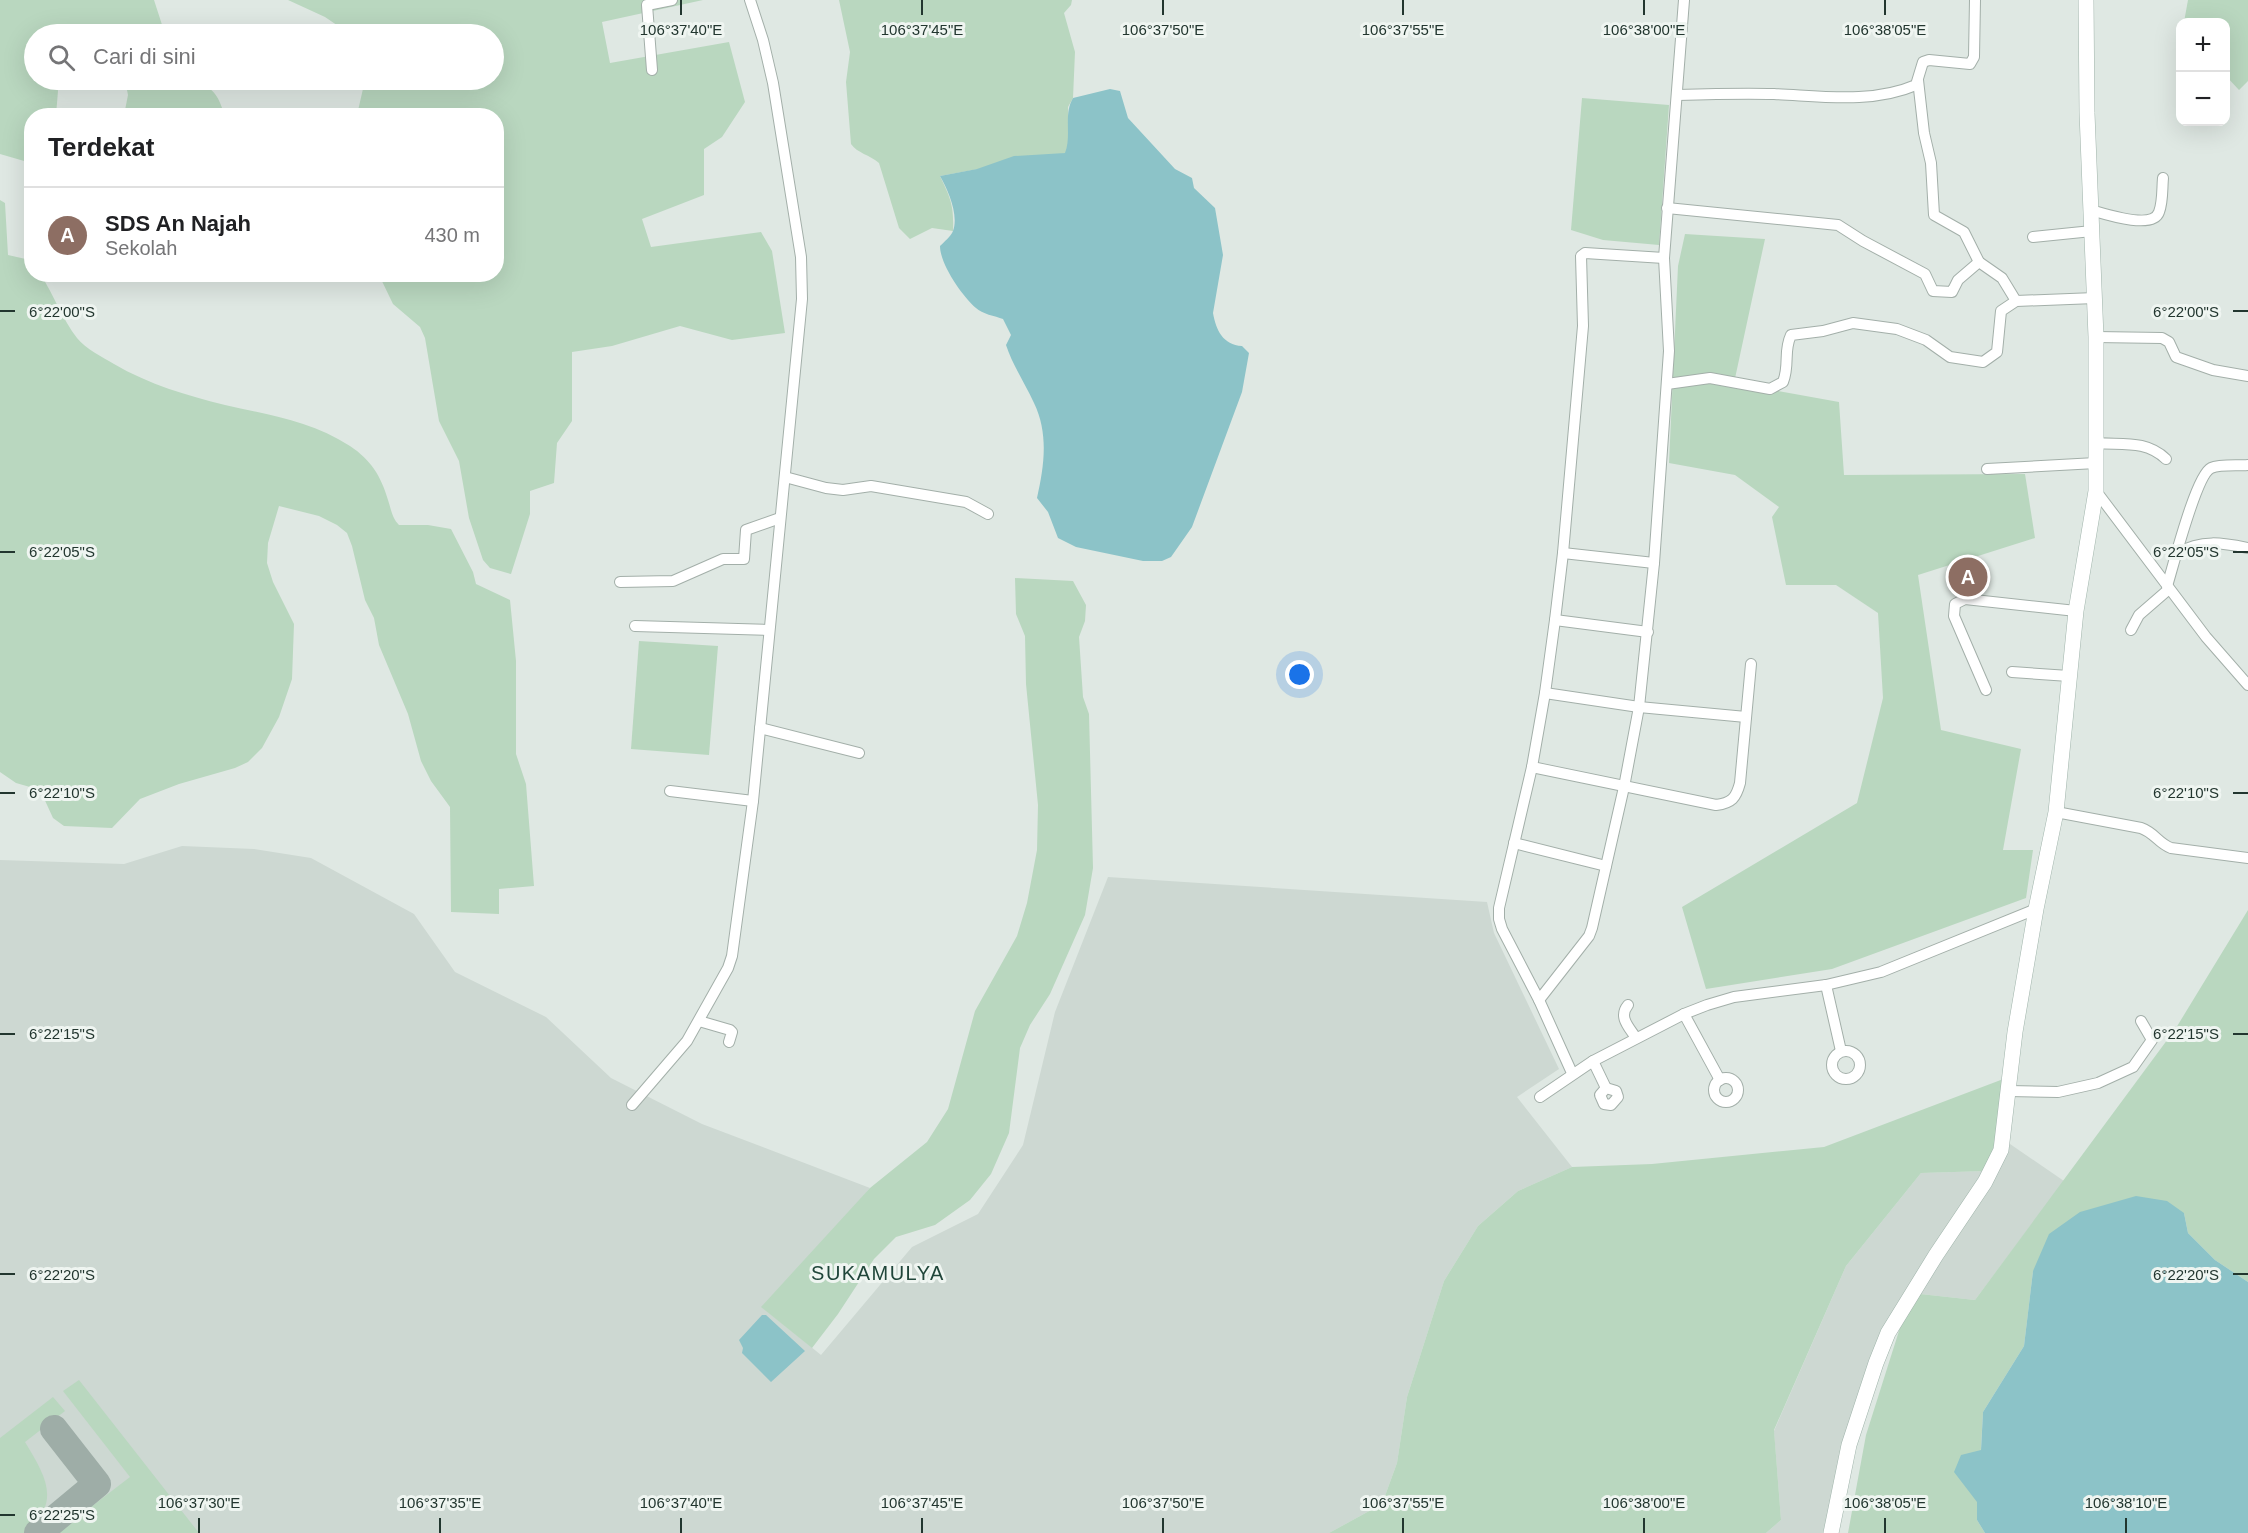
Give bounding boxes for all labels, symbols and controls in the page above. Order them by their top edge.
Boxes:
map controls [2176,18,2230,126]
button: + [2176,18,2230,72]
text: 106°37'40"E [640,21,722,38]
text: 106°37'45"E [881,21,963,38]
text: 106°37'50"E [1122,21,1204,38]
text: 106°37'55"E [1362,21,1444,38]
text: 106°38'00"E [1603,21,1685,38]
text: 106°38'05"E [1844,21,1926,38]
search box [24,24,504,90]
icon: search [45,41,78,74]
text: Cari di sini [93,44,196,69]
button: − [2176,72,2230,126]
text: Terdekat [48,132,154,162]
text: SDS An Najah [105,211,251,236]
text: A [60,224,75,246]
text: 430 m [424,224,480,246]
text: Sekolah [105,237,177,259]
text: 6°22'00"S [29,303,95,320]
text: 6°22'00"S [2153,303,2219,320]
text: 6°22'05"S [29,543,95,560]
text: 6°22'05"S [2153,543,2219,560]
pin: A [1948,554,1988,600]
your location [1285,660,1314,689]
text: 6°22'10"S [29,784,95,801]
text: 6°22'10"S [2153,784,2219,801]
text: 6°22'15"S [29,1025,95,1042]
text: 6°22'15"S [2153,1025,2219,1042]
district label: SUKAMULYA [811,1262,945,1284]
text: 6°22'20"S [29,1266,95,1283]
text: 6°22'20"S [2153,1266,2219,1283]
text: 106°37'30"E [158,1494,240,1511]
text: 106°37'35"E [399,1494,481,1511]
text: 106°37'40"E [640,1494,722,1511]
text: 106°37'45"E [881,1494,963,1511]
text: 106°37'50"E [1122,1494,1204,1511]
text: 106°37'55"E [1362,1494,1444,1511]
text: 106°38'00"E [1603,1494,1685,1511]
text: 106°38'05"E [1844,1494,1926,1511]
text: 106°38'10"E [2085,1494,2167,1511]
text: 6°22'25"S [29,1506,95,1523]

